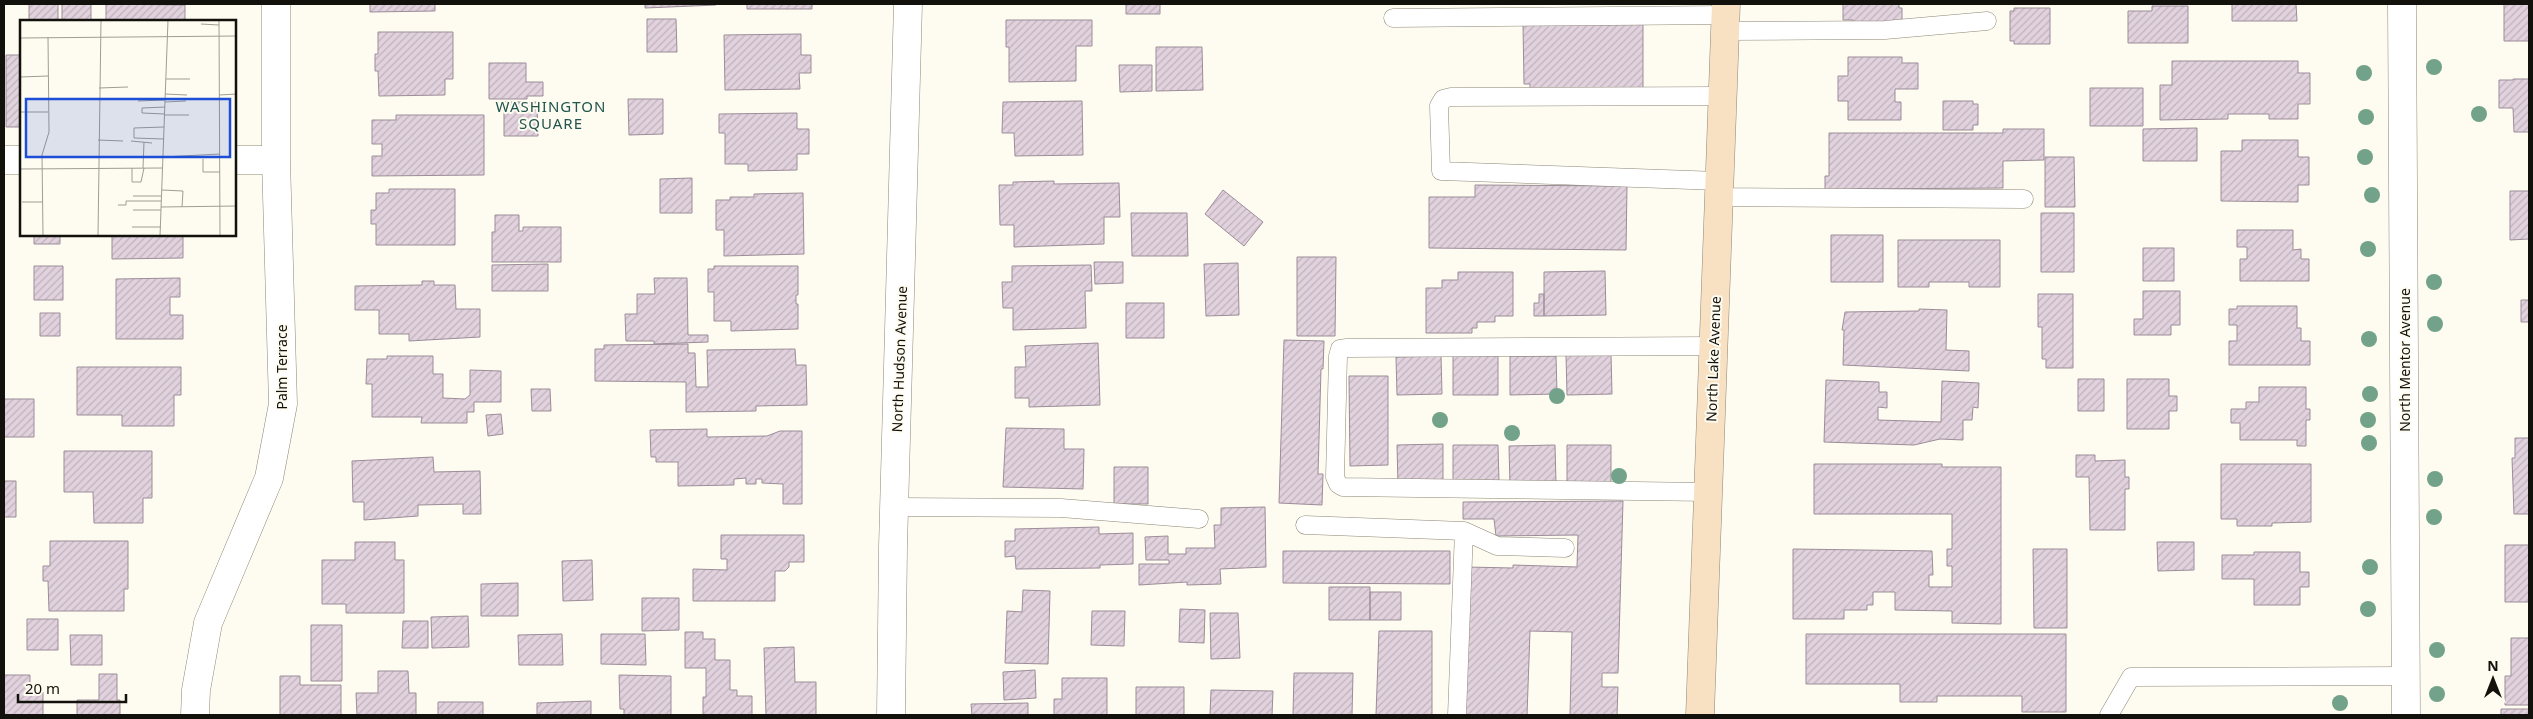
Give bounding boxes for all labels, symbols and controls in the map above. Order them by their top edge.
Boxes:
inset map [20,20,236,236]
district label: WASHINGTON SQUARE [496,96,606,133]
street label: North Hudson Avenue [887,285,911,433]
street label: North Mentor Avenue [2395,288,2414,432]
street label: North Lake Avenue [1701,296,1725,422]
street label: Palm Terrace [272,324,291,410]
north arrow [2468,654,2518,704]
text: N [2487,656,2499,675]
scale bar [18,672,125,704]
text: 20 m [25,678,60,698]

